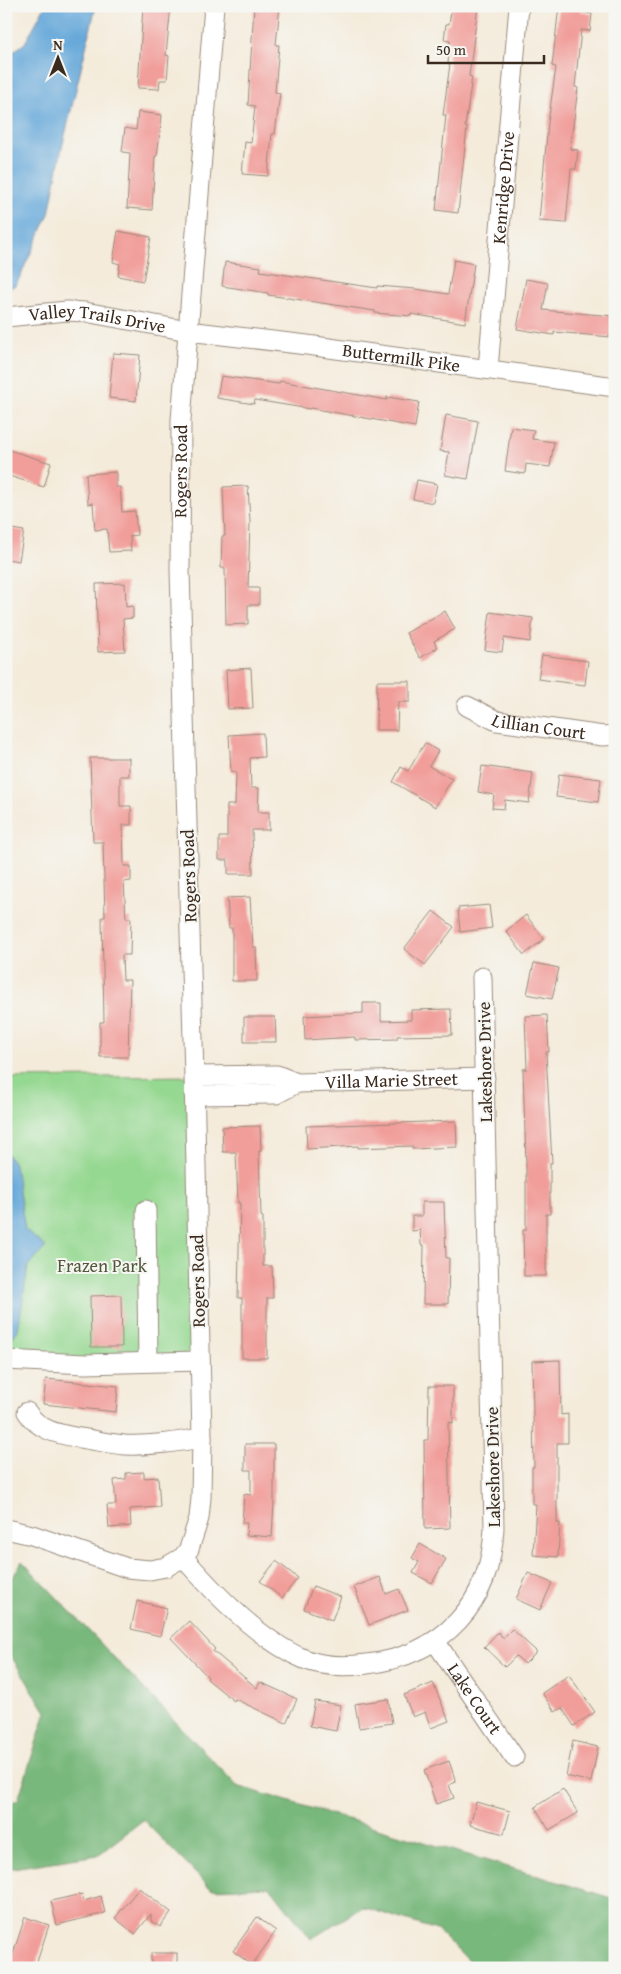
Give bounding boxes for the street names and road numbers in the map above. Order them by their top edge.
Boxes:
street label: Kenridge Drive [485,130,521,245]
street label: Valley Trails Drive [27,297,168,340]
street label: Buttermilk Pike [341,336,462,379]
street label: Rogers Road [166,424,194,518]
street label: Lillian Court [487,706,588,747]
street label: Rogers Road [173,829,204,923]
street label: Lakeshore Drive [470,1001,499,1123]
street label: Villa Marie Street [324,1065,459,1095]
street label: Rogers Road [183,1234,212,1328]
street label: Lakeshore Drive [478,1406,507,1528]
street label: Lake Court [441,1657,509,1740]

